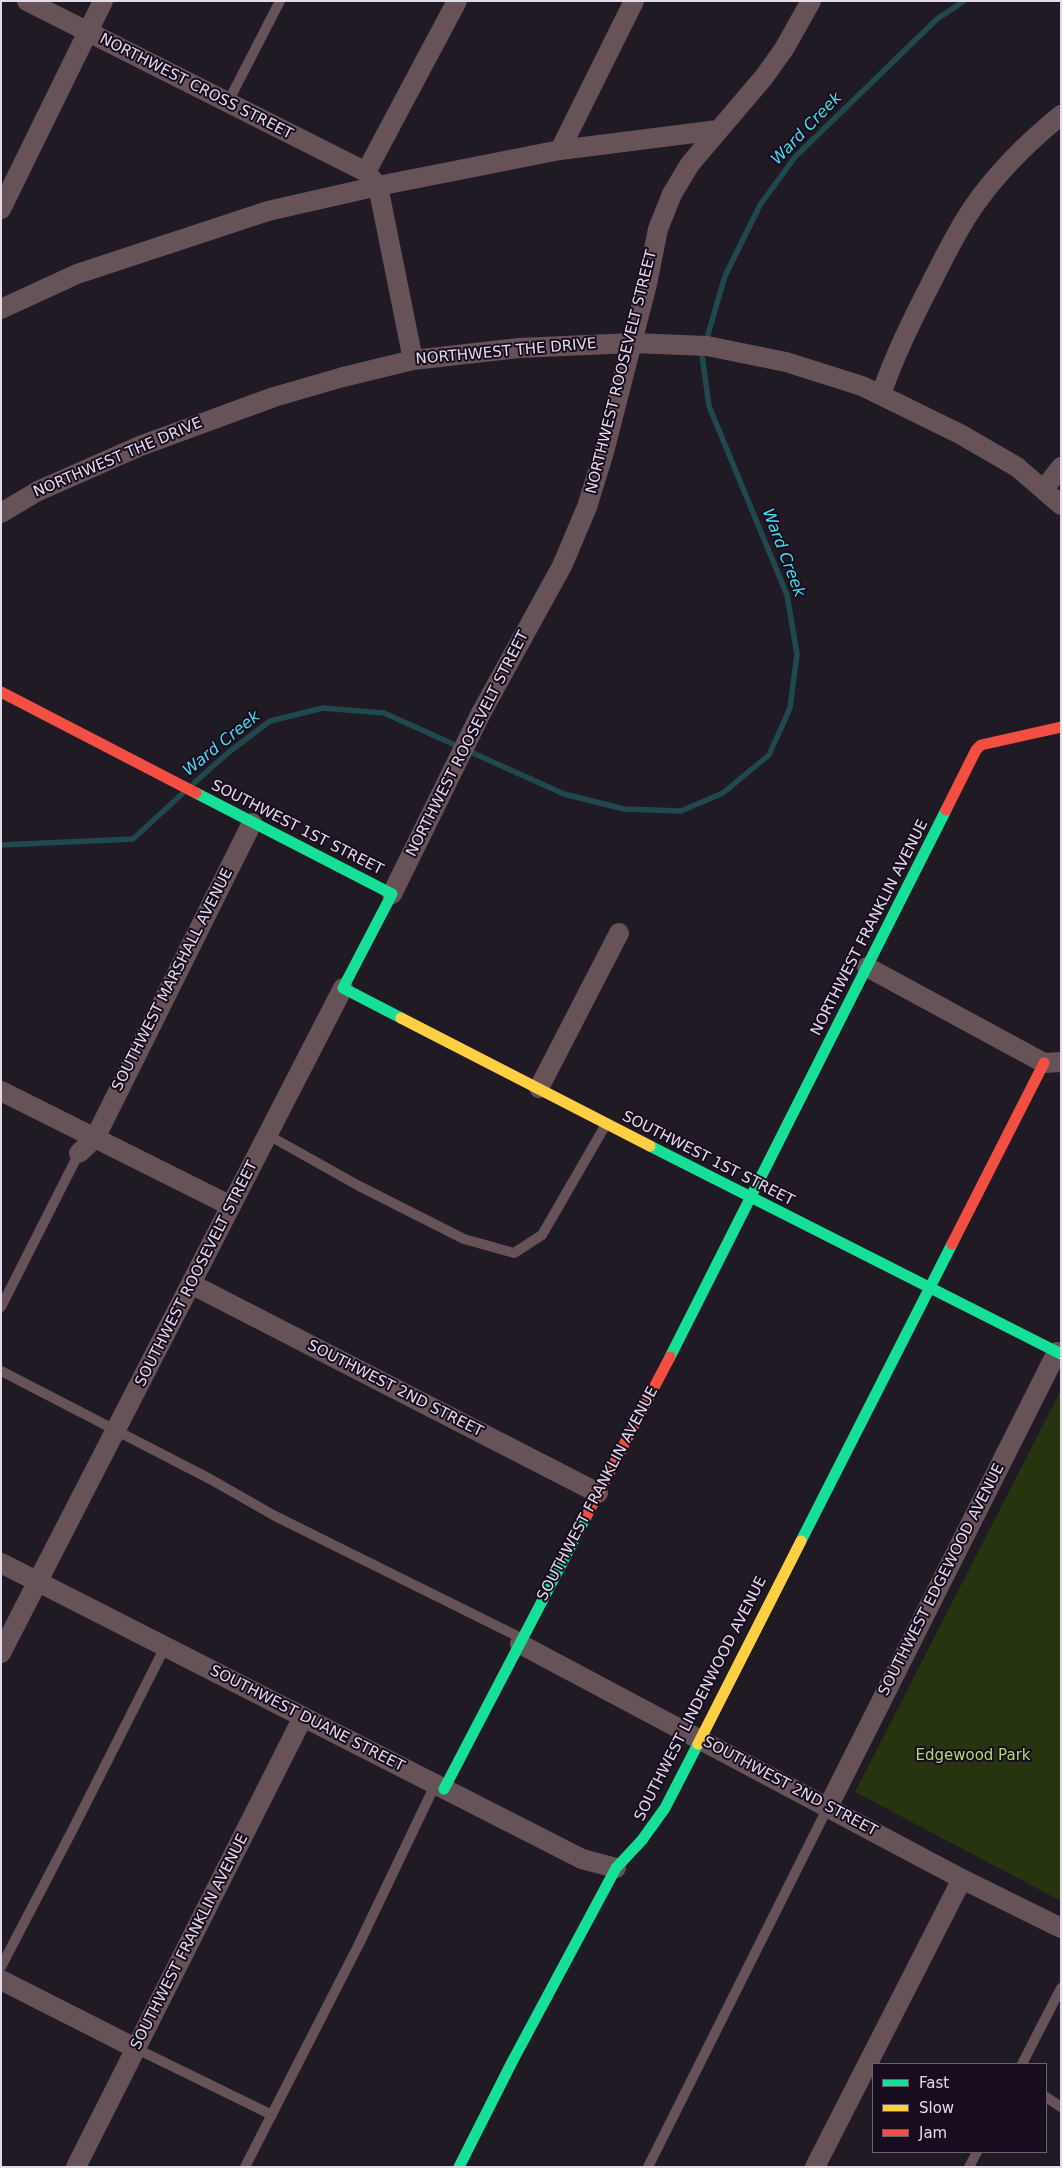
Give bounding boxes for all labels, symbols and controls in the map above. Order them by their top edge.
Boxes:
street label: NORTHWEST CROSS STREET [96,30,296,144]
water label: Ward Creek [768,89,846,169]
street label: NORTHWEST ROOSEVELT STREET [583,248,661,496]
street label: NORTHWEST THE DRIVE [415,335,597,369]
street label: NORTHWEST THE DRIVE [31,414,205,502]
water label: Ward Creek [757,506,809,600]
street label: NORTHWEST ROOSEVELT STREET [403,628,533,860]
water label: Ward Creek [180,707,264,781]
street label: SOUTHWEST 1ST STREET [208,777,386,879]
street label: NORTHWEST FRANKLIN AVENUE [808,817,932,1039]
street label: SOUTHWEST MARSHALL AVENUE [109,866,237,1094]
street label: SOUTHWEST 1ST STREET [619,1108,797,1210]
street label: SOUTHWEST ROOSEVELT STREET [132,1158,262,1390]
street label: SOUTHWEST 2ND STREET [304,1337,486,1441]
street label: SOUTHWEST FRANKLIN AVENUE [534,1384,662,1604]
street label: SOUTHWEST EDGEWOOD AVENUE [875,1461,1009,1699]
street label: SOUTHWEST LINDENWOOD AVENUE [631,1574,771,1824]
street label: SOUTHWEST DUANE STREET [207,1662,407,1776]
street label: SOUTHWEST 2ND STREET [700,1733,880,1841]
park label: Edgewood Park [915,1747,1031,1765]
street label: SOUTHWEST FRANKLIN AVENUE [128,1831,252,2053]
legend [872,2063,1047,2153]
text: Fast [919,2074,949,2092]
text: Slow [919,2099,954,2117]
text: Jam [919,2124,947,2142]

